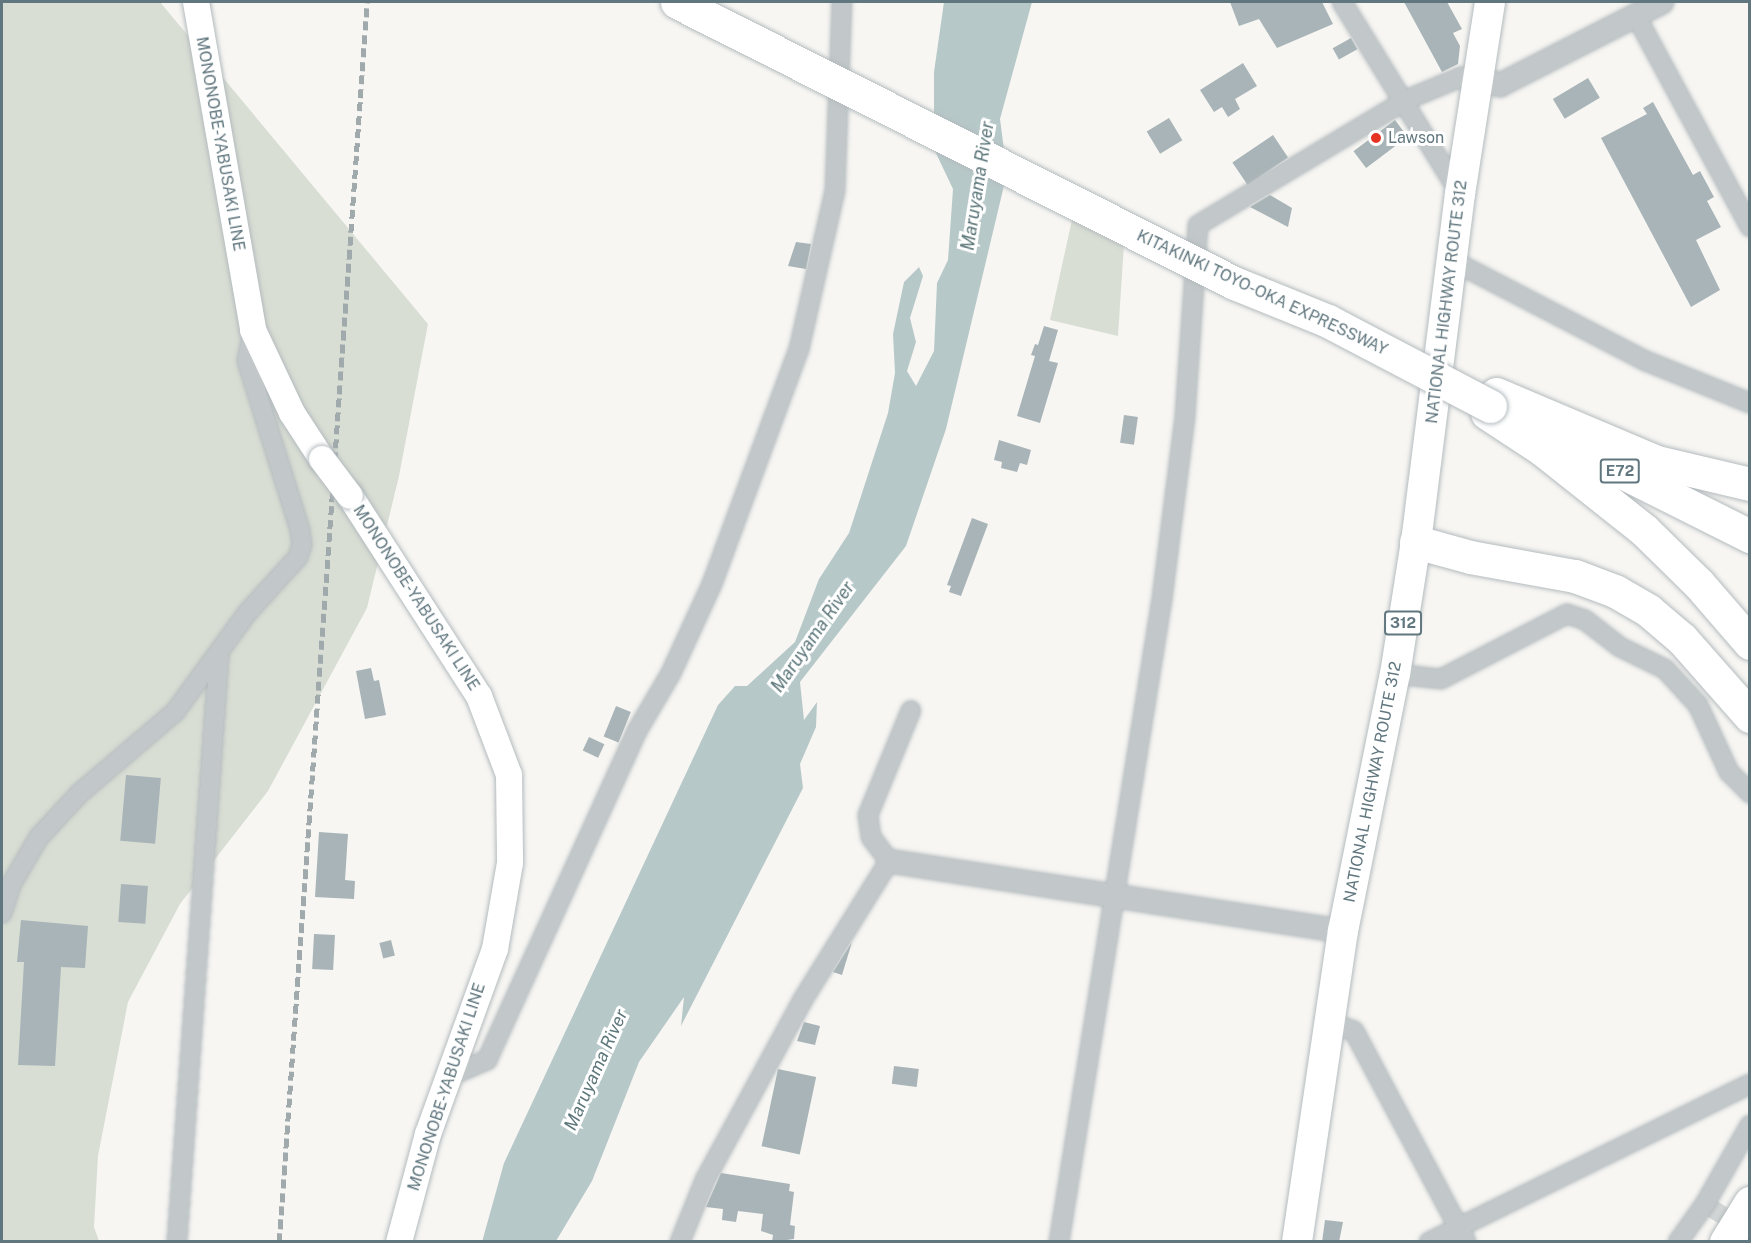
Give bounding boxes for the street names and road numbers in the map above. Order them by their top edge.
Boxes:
street label: MONONOBE-YABUSAKI LINE [192,35,248,253]
street label: NATIONAL HIGHWAY ROUTE 312 [1423,179,1471,425]
street label: KITAKINKI TOYO-OKA EXPRESSWAY [1134,226,1390,360]
road number: E72 [1599,459,1641,483]
street label: MONONOBE-YABUSAKI LINE [349,502,483,694]
road number: 312 [1384,611,1422,635]
street label: NATIONAL HIGHWAY ROUTE 312 [1340,660,1406,904]
street label: MONONOBE-YABUSAKI LINE [404,981,490,1193]

